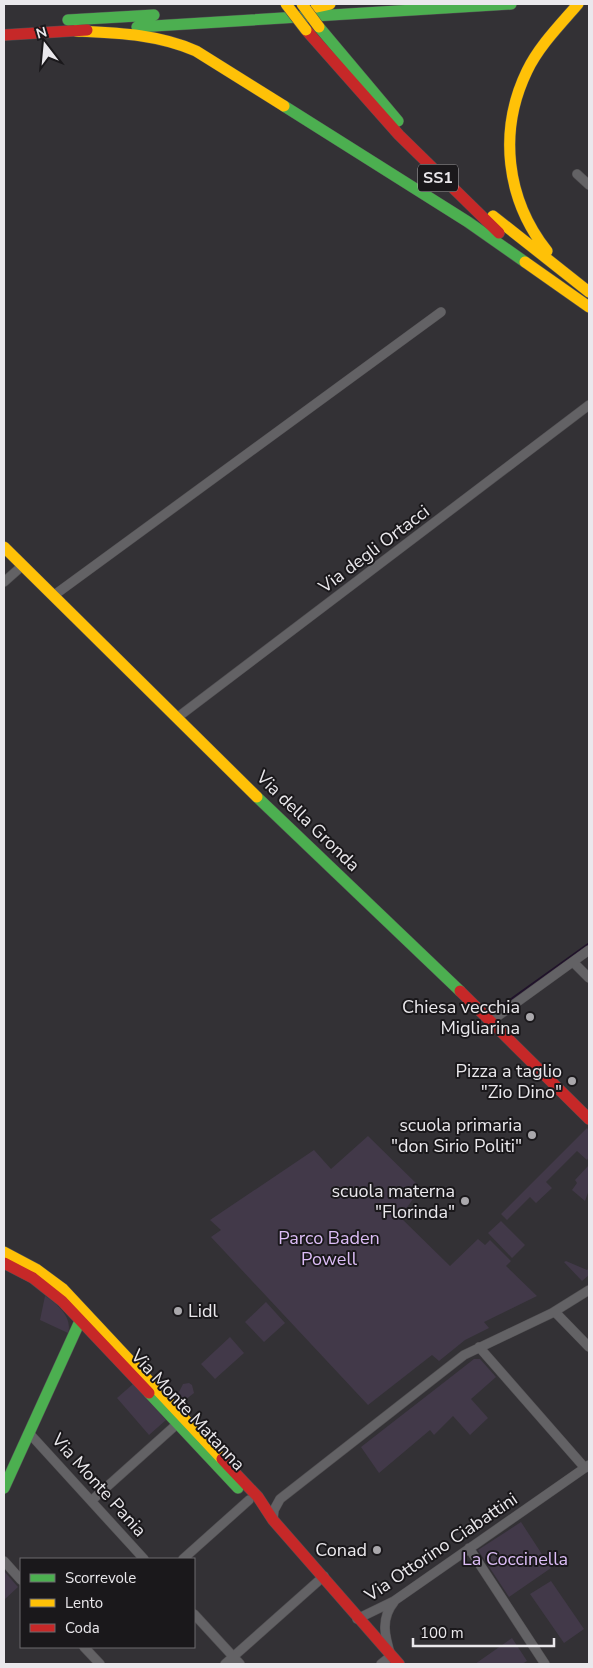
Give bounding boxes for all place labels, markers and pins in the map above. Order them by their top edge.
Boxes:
place label: Chiesa vecchia Migliarina [402,995,520,1040]
marker: Chiesa vecchia Migliarina [524,1011,536,1023]
place label: Pizza a taglio "Zio Dino" [456,1059,562,1104]
marker: Pizza a taglio "Zio Dino" [566,1075,578,1087]
place label: scuola primaria "don Sirio Politi" [391,1113,522,1158]
marker: scuola primaria "don Sirio Politi" [526,1129,538,1141]
place label: scuola materna "Florinda" [331,1179,455,1224]
marker: scuola materna "Florinda" [459,1195,471,1207]
place label: Lidl [188,1299,218,1323]
marker: Lidl [172,1305,184,1317]
place label: Conad [315,1538,367,1562]
marker: Conad [371,1544,383,1556]

